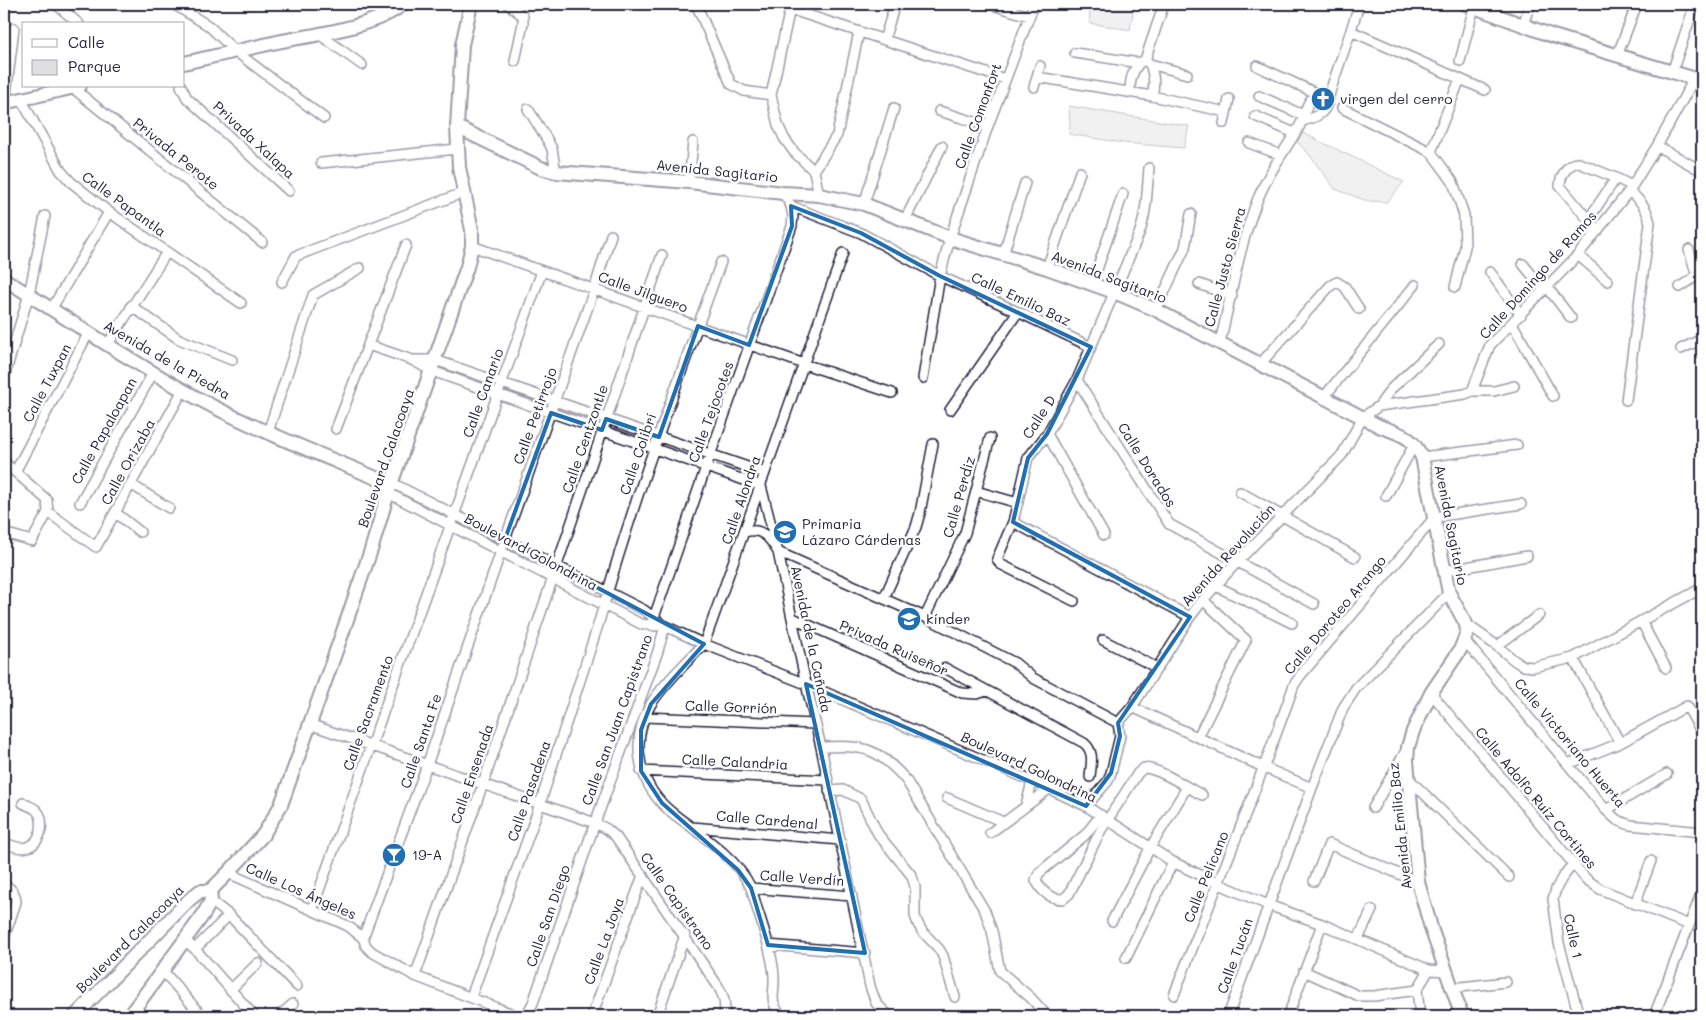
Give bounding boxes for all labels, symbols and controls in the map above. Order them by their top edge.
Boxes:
legend [22,22,185,88]
text: Calle [68,32,105,52]
text: Parque [68,56,121,76]
street label: Calle Comonfort [950,60,1005,171]
church icon: virgen del cerro [1310,86,1336,112]
place label: virgen del cerro [1340,89,1453,108]
street label: Privada Xalapa [209,97,299,183]
street label: Privada Perote [129,113,223,194]
street label: Avenida Sagitario [655,155,779,186]
street label: Calle Papantla [78,167,170,241]
street label: Calle Justo Sierra [1199,205,1250,329]
street label: Calle Domingo de Ramos [1475,206,1601,343]
street label: Avenida Sagitario [1049,246,1170,307]
street label: Calle Jilguero [596,267,691,317]
street label: Calle Emilio Baz [968,267,1074,330]
street label: Avenida de la Piedra [100,315,234,404]
street label: Calle Tuxpan [18,340,75,425]
street label: Calle Canario [458,346,507,440]
street label: Calle Tejocotes [683,359,738,465]
street label: Calle Petirrojo [508,365,561,467]
street label: Calle Papaloapan [66,374,141,487]
street label: Calle Centzontle [557,382,612,496]
street label: Boulevard Calacoaya [353,386,418,530]
street label: Calle D [1017,391,1060,442]
street label: Calle Colibrí [615,410,660,497]
street label: Calle Orizaba [96,415,159,508]
street label: Calle Dorados [1114,419,1181,511]
street label: Calle Alondra [716,453,765,547]
street label: Calle Perdiz [938,454,979,540]
street label: Avenida Sagitario [1431,463,1472,587]
street label: Avenida Revolución [1177,499,1279,610]
street label: Boulevard Golondrina [461,508,601,595]
place label: Primaria Lázaro Cárdenas [802,514,921,549]
school or university icon: Primaria Lázaro Cárdenas [772,519,798,545]
street label: Calle Doroteo Arango [1279,551,1390,678]
street label: Avenida de la Cañada [787,564,836,714]
school or university icon: kínder [896,606,922,632]
place label: kínder [926,609,970,628]
street label: Privada Ruiseñor [837,615,952,680]
street label: Calle San Juan Capistrano [577,632,656,808]
street label: Calle Sacramento [338,652,397,773]
street label: Calle Victoriano Huerta [1511,674,1630,811]
street label: Calle Santa Fe [395,691,446,791]
street label: Calle Gorrión [685,695,777,718]
street label: Calle Ensenada [446,721,497,826]
street label: Calle Adolfo Ruíz Cortines [1471,723,1601,873]
street label: Boulevard Golondrina [958,727,1100,806]
street label: Calle Pasadena [502,738,555,844]
street label: Calle Calandria [681,749,789,774]
street label: Avenida Emilio Baz [1383,761,1416,891]
street label: Calle Cardenal [715,806,819,833]
street label: Calle Pelícano [1179,828,1233,925]
bar icon: 19-A [381,842,407,868]
place label: 19-A [412,845,442,864]
street label: Calle Capistrano [637,848,718,953]
street label: Calle Los Ángeles [243,858,359,923]
street label: Calle San Diego [521,862,574,969]
street label: Calle Verdín [759,865,845,890]
street label: Boulevard Calacoaya [71,880,188,997]
street label: Calle La Joya [579,895,628,987]
street label: Calle 1 [1560,912,1587,960]
street label: Calle Tucán [1212,915,1257,996]

